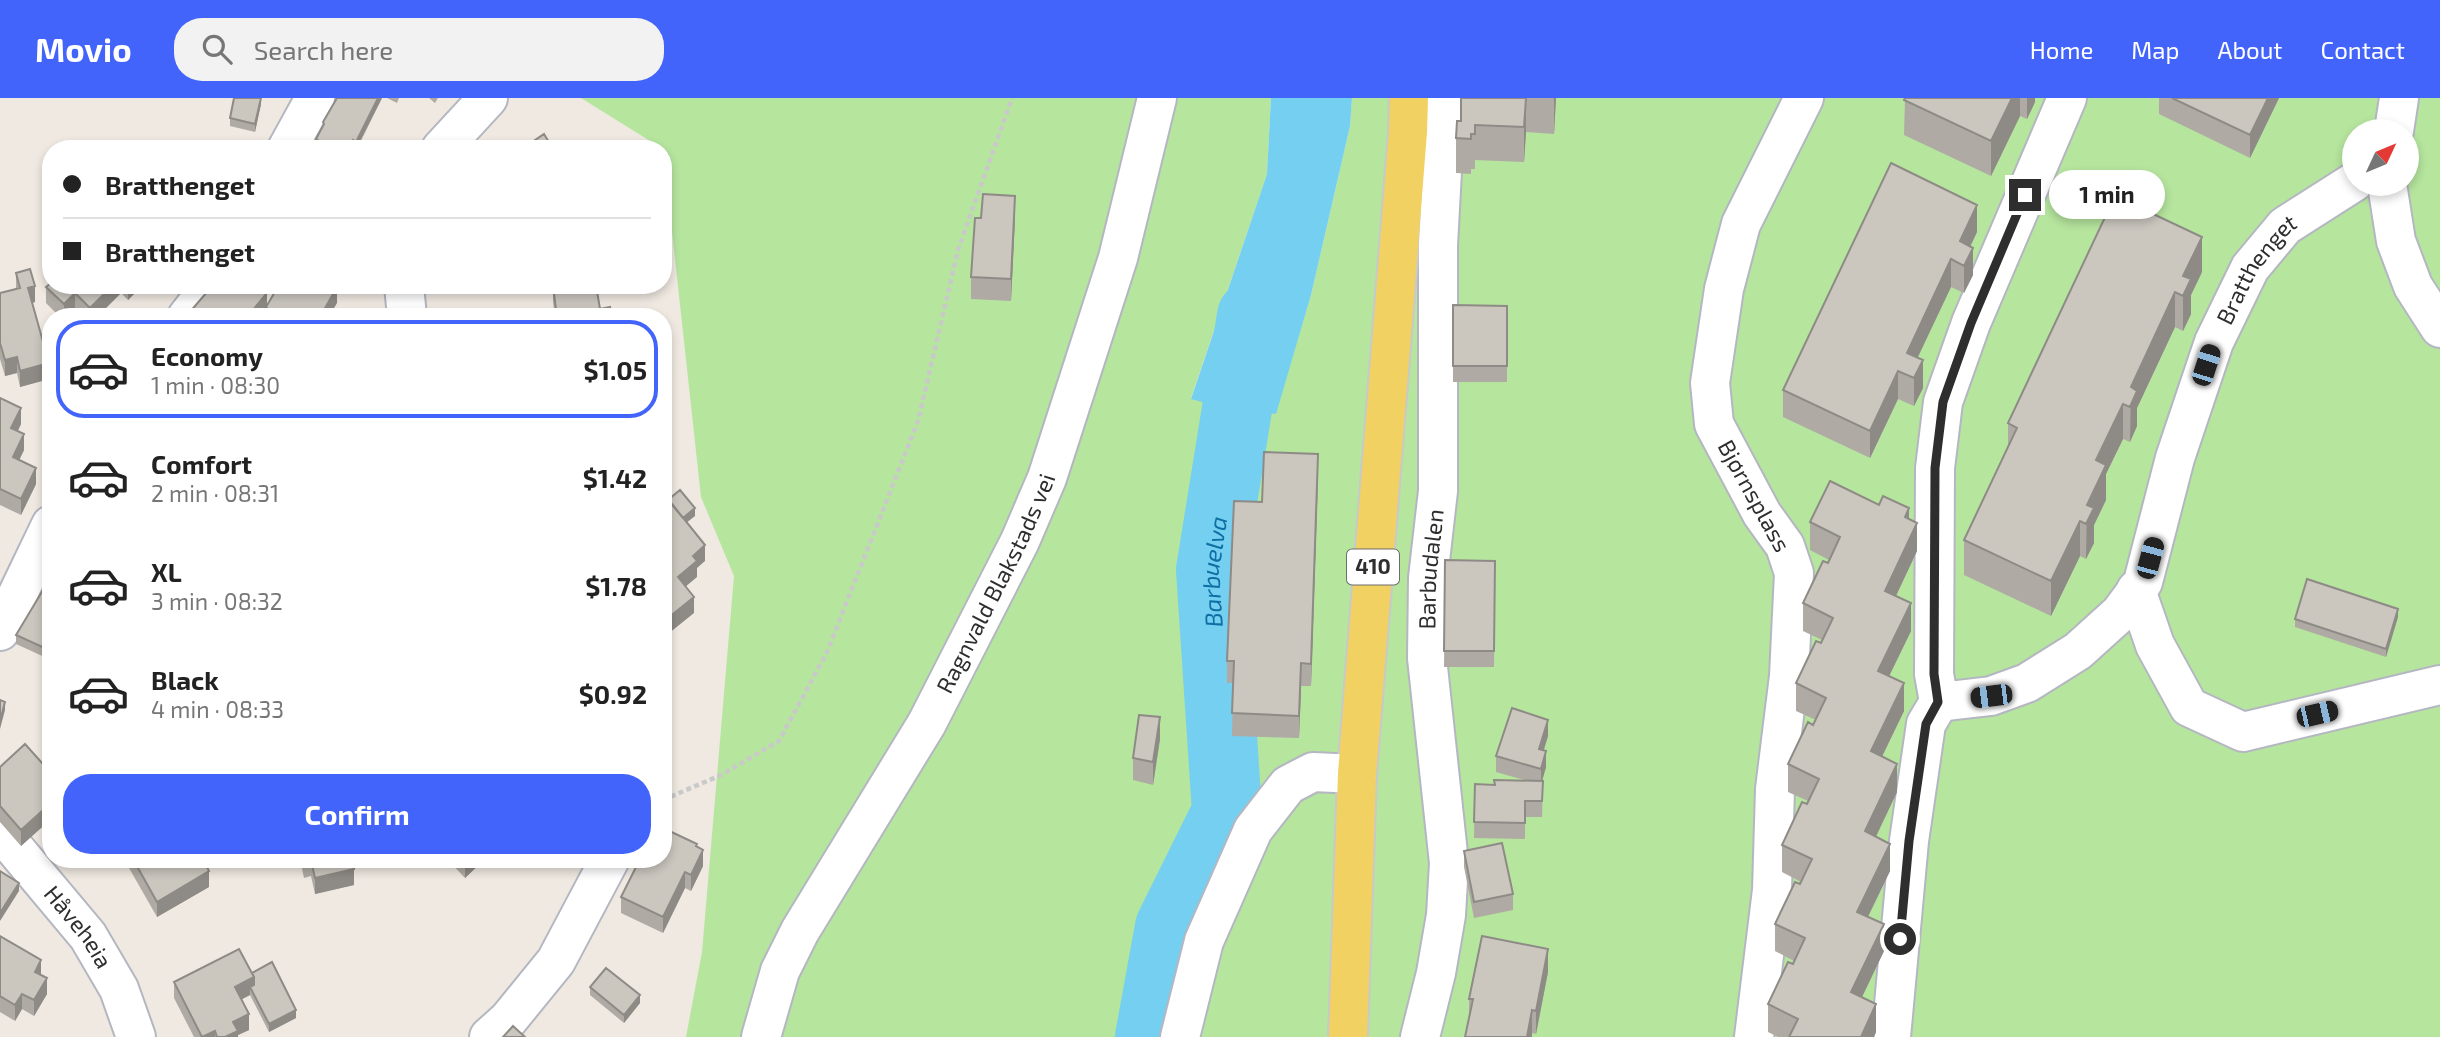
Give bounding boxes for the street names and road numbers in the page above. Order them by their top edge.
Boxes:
street label: Bratthenget [2210,207,2301,329]
street label: Bjørnsplass [1713,435,1797,556]
street label: Ragnvald Blakstads vei [930,470,1060,697]
street label: Barbudalen [1412,507,1449,630]
road number: 410 [1347,550,1399,584]
street label: Håveheia [39,879,119,973]

